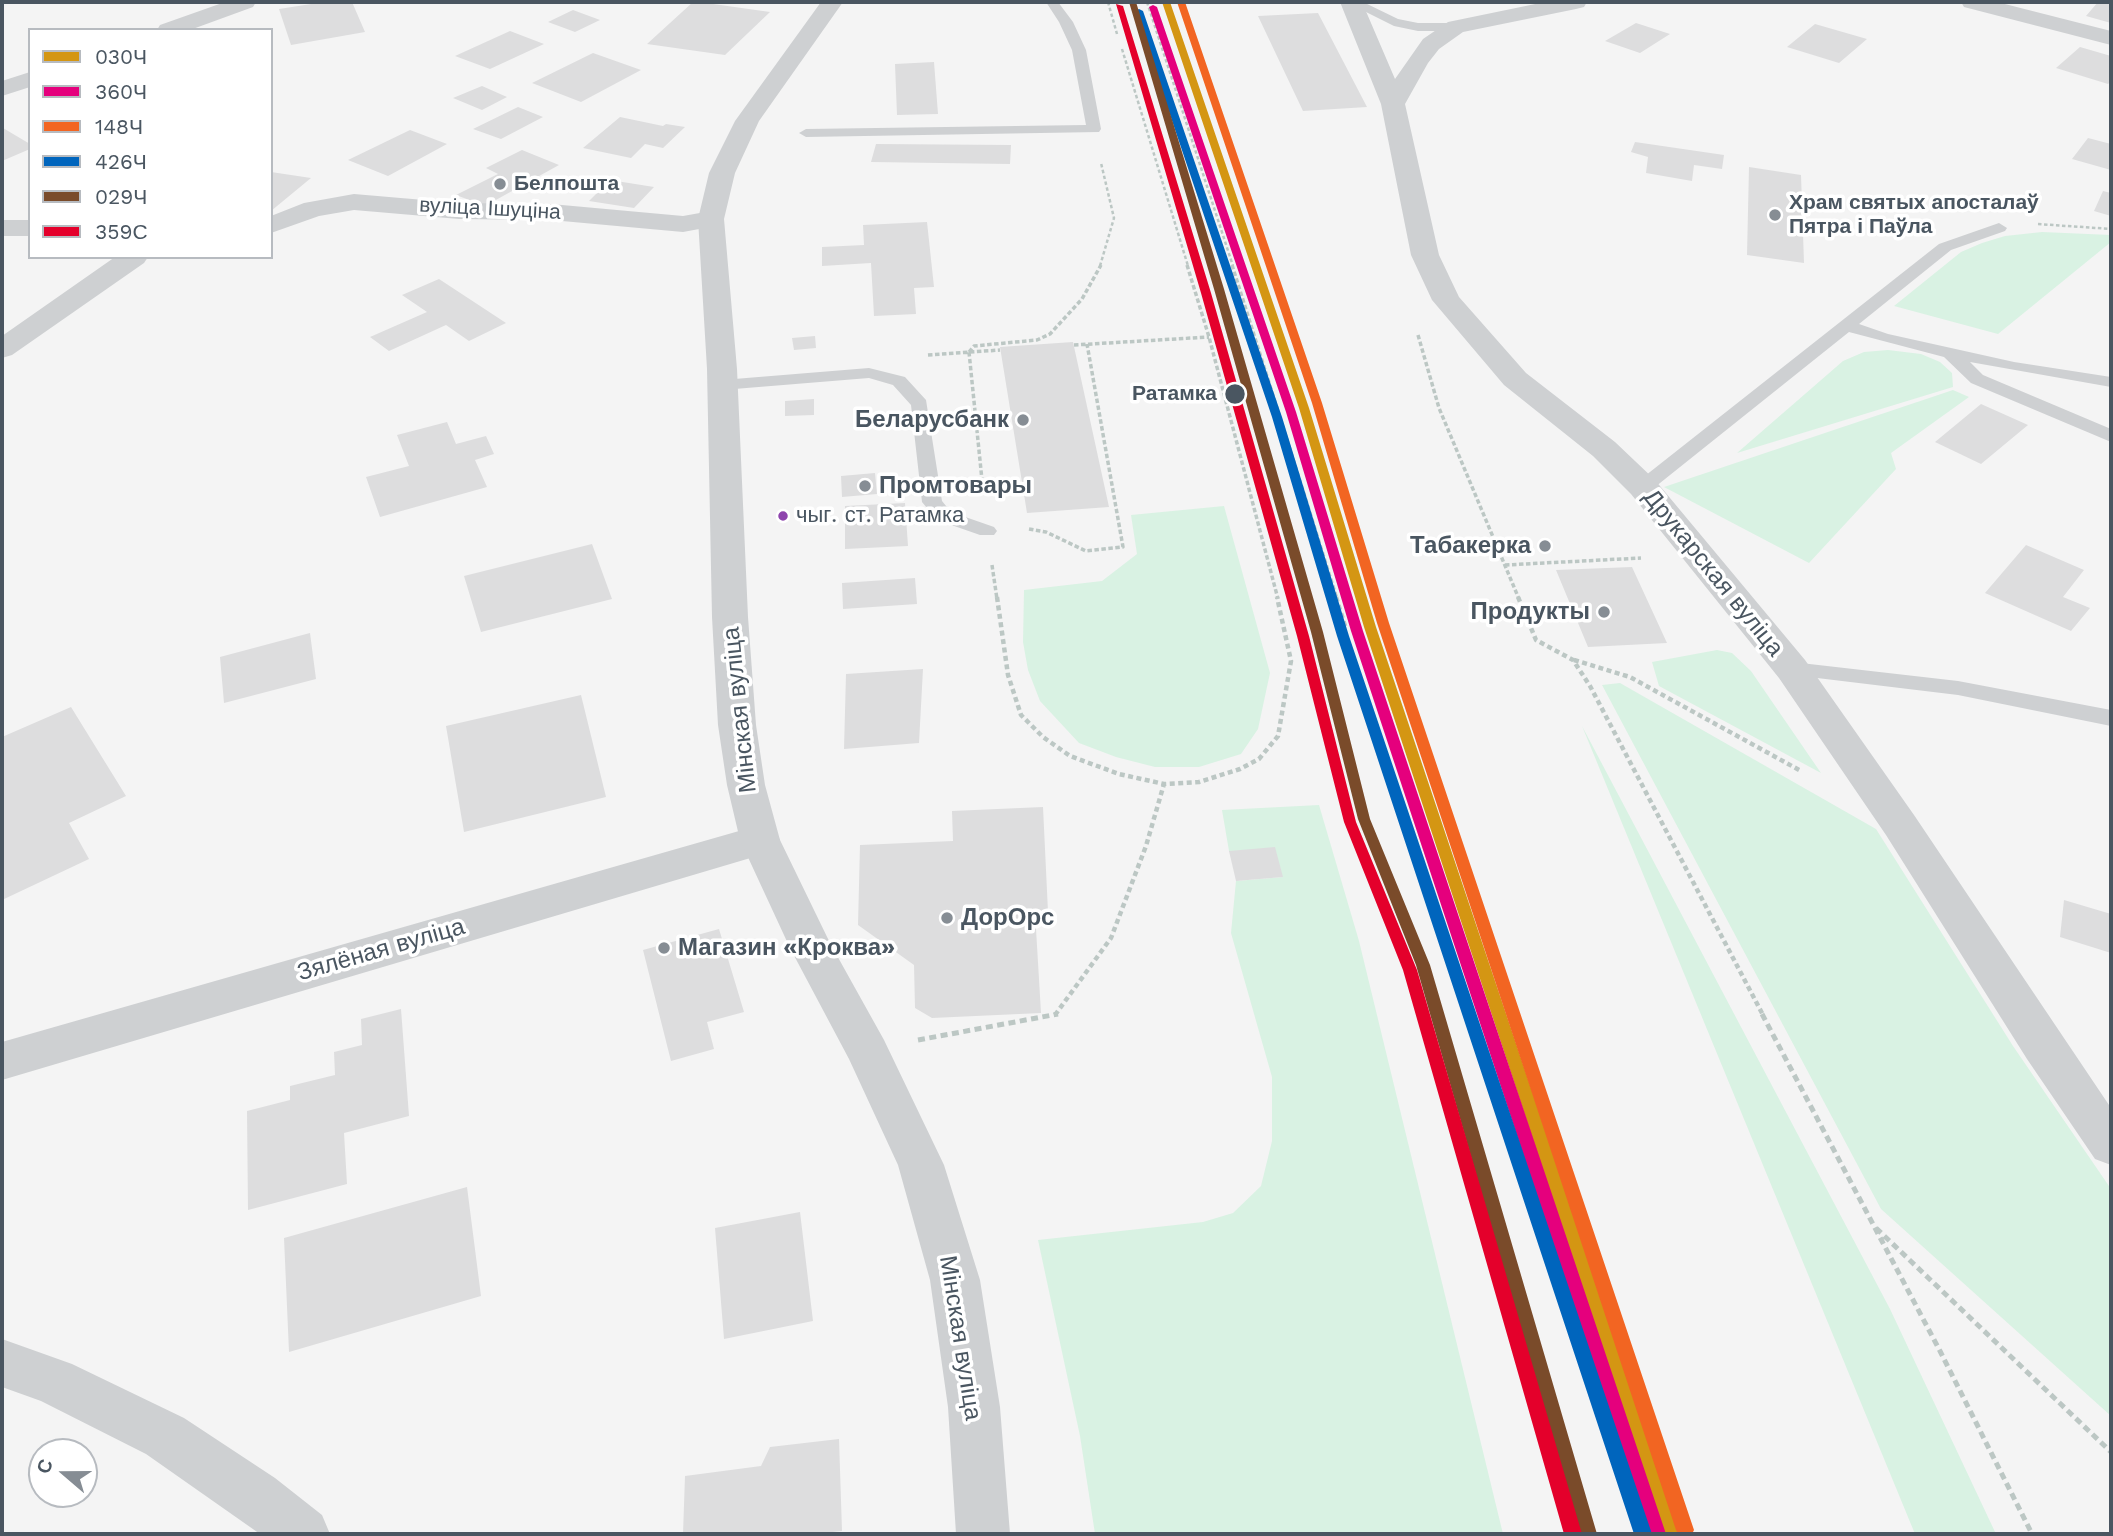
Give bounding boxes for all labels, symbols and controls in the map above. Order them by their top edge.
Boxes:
legend [28,28,273,259]
text: 030Ч [95,44,147,69]
text: 360Ч [95,79,147,104]
text: 148Ч [95,114,143,139]
text: 426Ч [95,149,147,174]
place label: Белпошта [514,171,619,197]
marker: Белпошта [492,176,508,192]
text: 029Ч [95,184,147,209]
place label: Храм святых апосталаў Пятра і Паўла [1789,190,2039,240]
street label: вуліца Ішуціна [419,193,561,225]
marker: Храм святых апосталаў Пятра і Паўла [1767,207,1783,223]
text: 359С [95,219,148,244]
place label: Ратамка [1132,381,1217,407]
marker: Ратамка [1223,382,1247,406]
place label: Беларусбанк [855,406,1009,434]
marker: Беларусбанк [1015,412,1031,428]
place label: Промтовары [879,472,1032,500]
marker: Промтовары [857,478,873,494]
street label: Друкарская вуліца [1637,484,1789,662]
place label: чыг. ст. Ратамка [796,503,964,529]
marker: чыг. ст. Ратамка [776,509,790,523]
place label: Табакерка [1410,532,1531,560]
marker: Табакерка [1537,538,1553,554]
place label: Продукты [1471,598,1590,626]
marker: Продукты [1596,604,1612,620]
street label: Мінская вуліца [717,626,763,794]
place label: ДорОрс [961,904,1054,932]
marker: ДорОрс [939,910,955,926]
street label: Зялёная вуліца [294,912,468,988]
place label: Магазин «Кроква» [678,934,895,962]
marker: Магазин «Кроква» [656,940,672,956]
street label: Мінская вуліца [933,1254,987,1422]
north arrow [28,1438,98,1508]
text: С [32,1456,58,1477]

